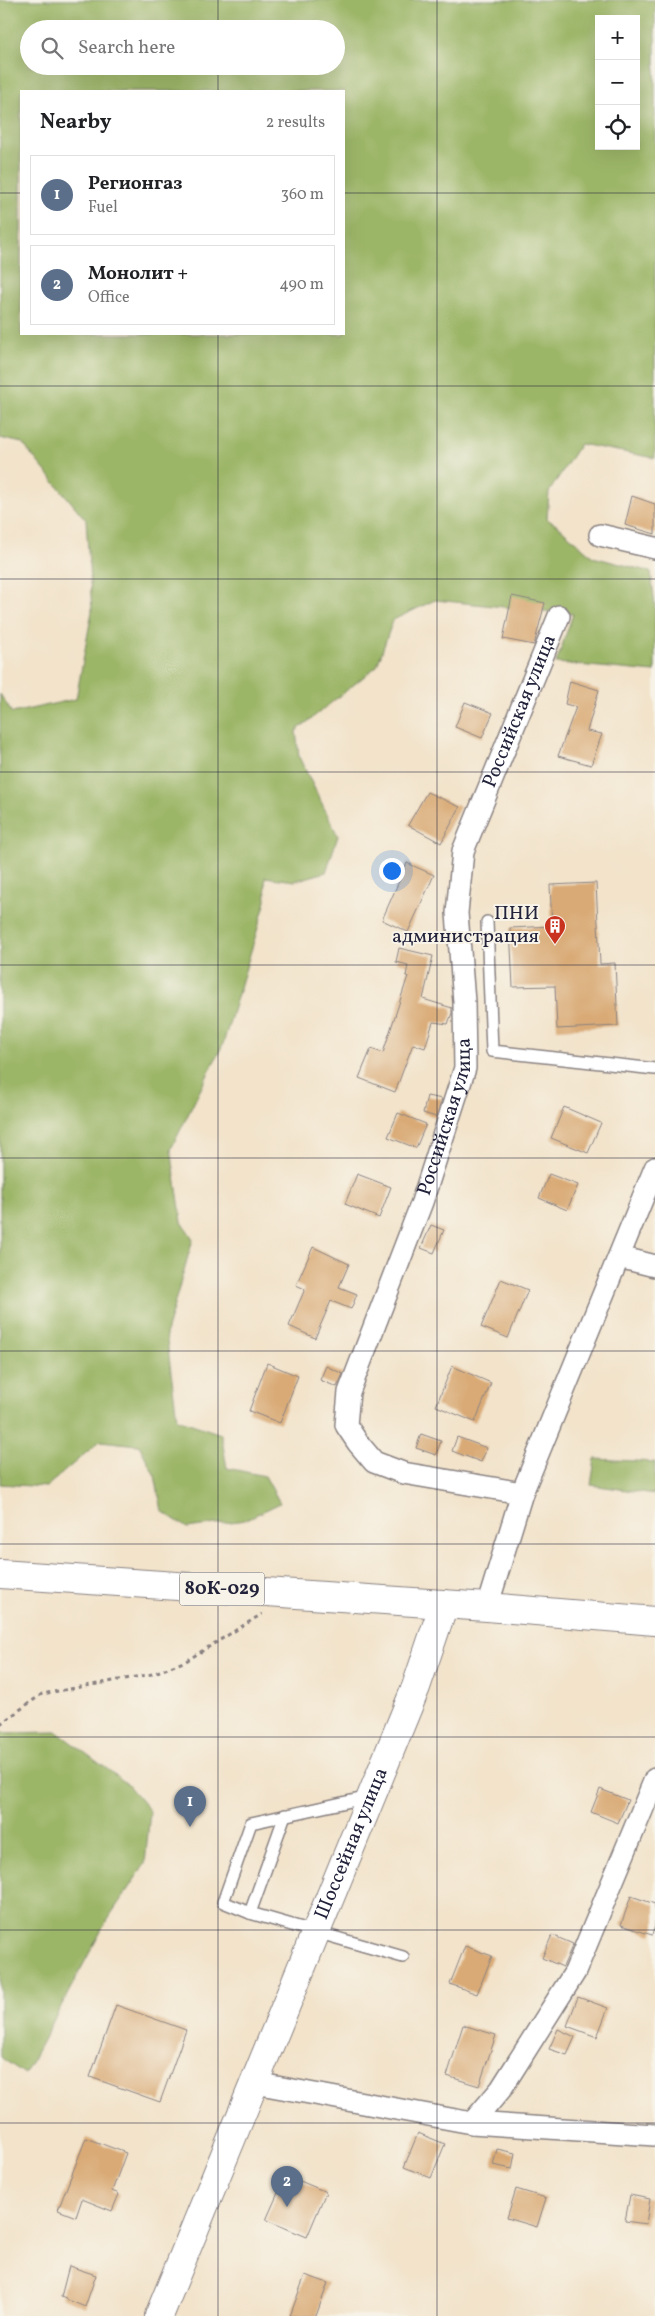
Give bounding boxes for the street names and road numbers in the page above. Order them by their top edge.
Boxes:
street label: Российская улица [476,630,564,792]
street label: Российская улица [411,1038,479,1199]
road number: 80К-029 [180,1572,264,1606]
street label: Шоссейная улица [308,1764,396,1924]

